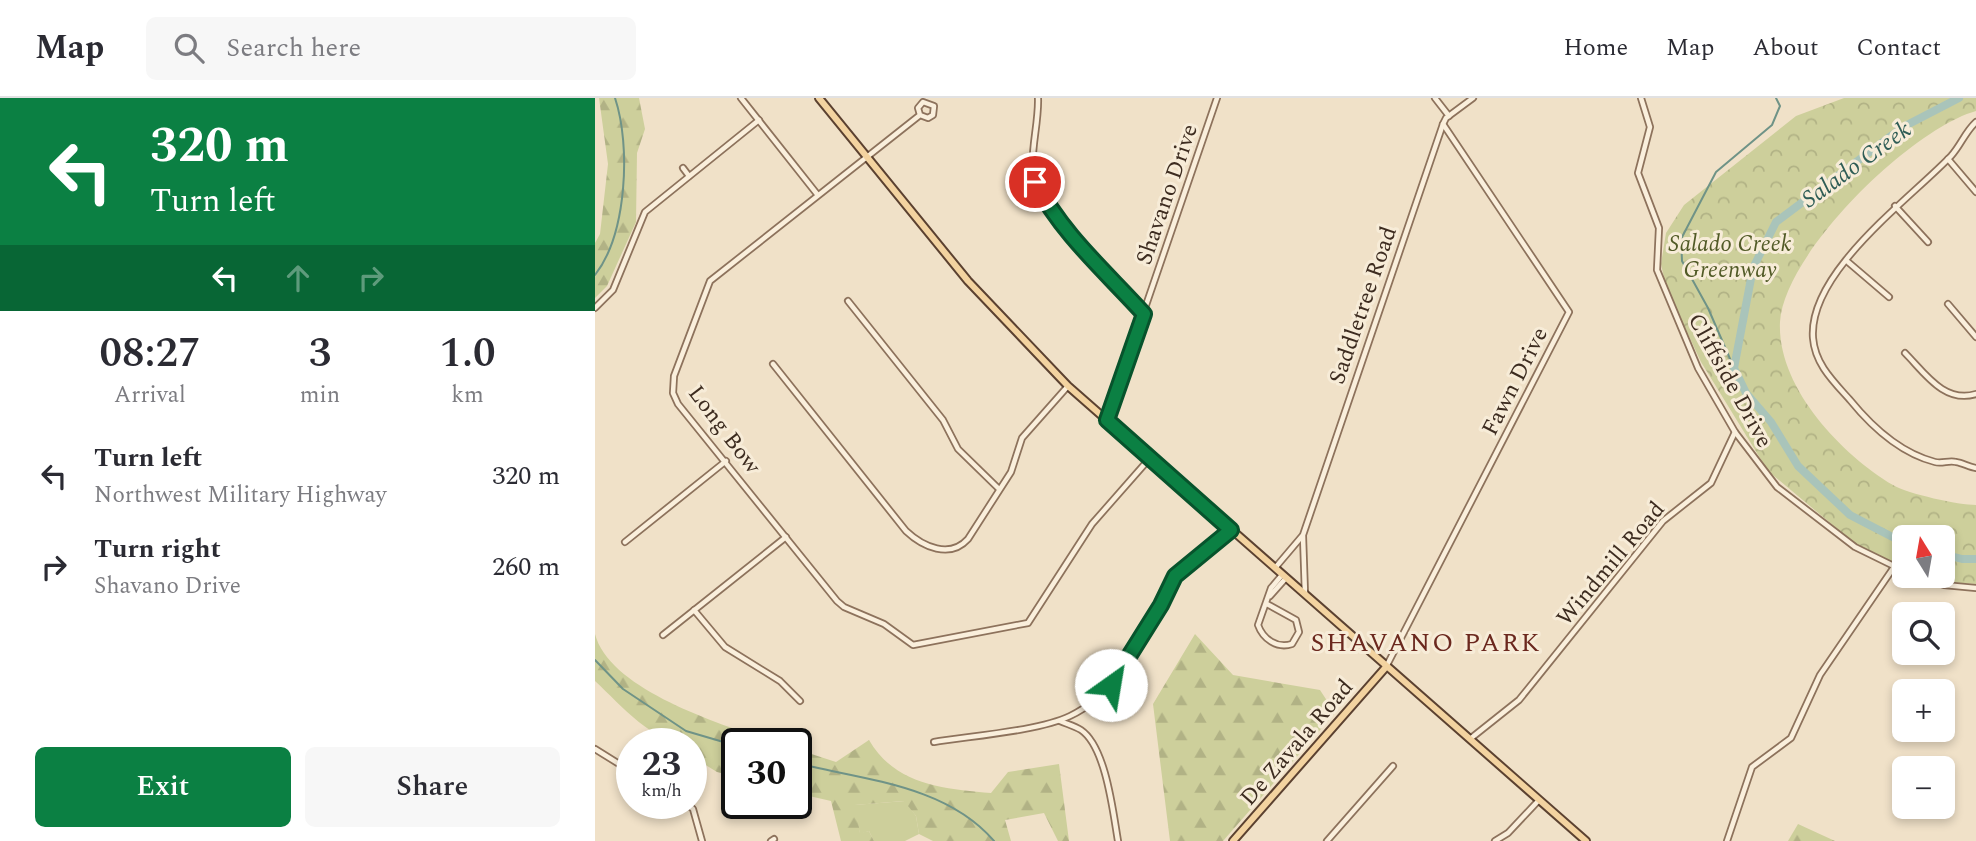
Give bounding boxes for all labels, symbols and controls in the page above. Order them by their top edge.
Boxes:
search box [146,17,636,80]
text: Map [35,23,104,73]
text: Search here [226,28,361,68]
icon: search [170,29,208,67]
text: Home [1563,30,1628,66]
text: Map [1666,30,1714,66]
text: About [1752,30,1818,66]
text: Contact [1856,30,1941,66]
text: 320 m [150,109,289,184]
water label: Salado Creek [1794,113,1919,217]
street label: Shavano Drive [1127,119,1208,270]
icon: left [35,126,126,217]
pin [1005,152,1065,212]
icon: arrive [1016,163,1054,201]
text: Turn left [150,177,276,226]
street label: Saddletree Road [1320,222,1407,389]
park label: Salado Creek Greenway [1668,227,1792,288]
icon: left [206,259,244,297]
icon: ahead [279,259,317,297]
icon: right [352,259,390,297]
street label: Cliffside Drive [1678,307,1781,455]
street label: Fawn Drive [1473,321,1558,442]
text: 08:27 [99,322,200,385]
text: 3 [309,322,331,385]
text: 1.0 [440,322,496,385]
text: Arrival [114,378,186,413]
text: min [300,378,340,413]
text: km [451,378,484,413]
street label: Long Bow [679,378,769,482]
text: Turn left [94,438,202,478]
text: 320 m [492,456,560,496]
icon: left [35,457,73,495]
text: Northwest Military Highway [94,478,387,513]
street label: Windmill Road [1548,494,1674,634]
north arrow [1892,525,1955,588]
map controls [1892,525,1955,819]
text: Turn right [94,529,221,569]
text: 260 m [492,547,560,587]
icon: right [35,548,73,586]
text: Shavano Drive [94,569,241,604]
button: search [1892,602,1955,665]
district label: SHAVANO PARK [1310,623,1542,663]
position arrow [1074,648,1148,722]
street label: De Zavala Road [1232,672,1362,814]
button: + [1892,679,1955,742]
speed limit sign: 30 [721,728,812,819]
text: 23 [642,738,681,791]
button: Exit [35,747,291,827]
button: Share [305,747,560,827]
button: − [1892,756,1955,819]
text: km/h [641,777,682,804]

